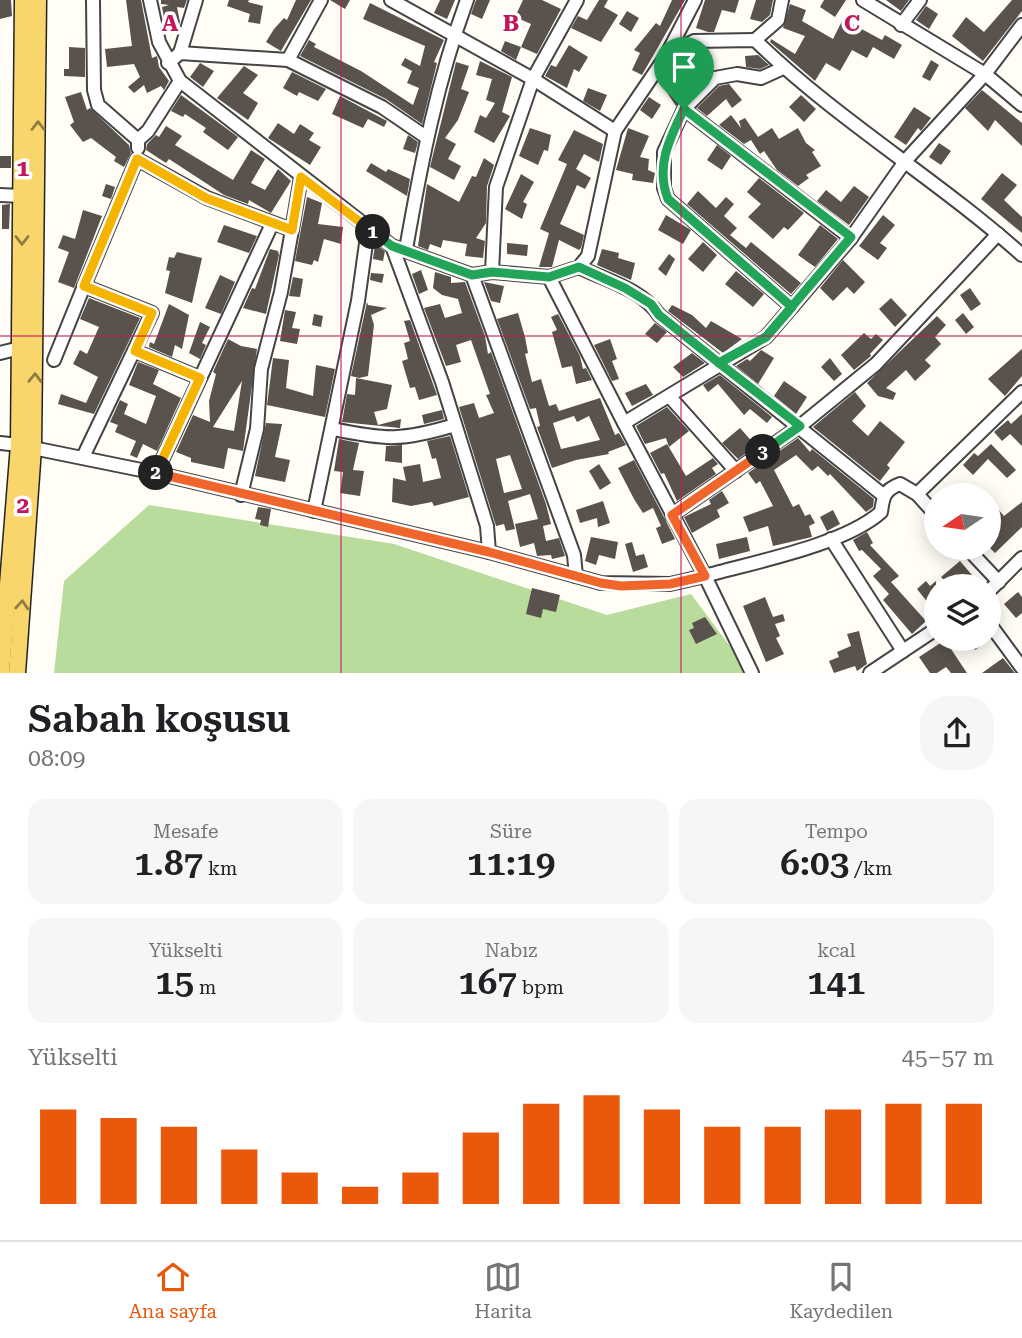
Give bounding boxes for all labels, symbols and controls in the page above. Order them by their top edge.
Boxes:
text: A [162,10,179,37]
text: B [503,10,519,37]
text: C [844,10,860,37]
pin [654,37,714,109]
icon: arrive [665,48,703,86]
one-way arrow [30,120,46,131]
text: 1 [17,155,30,182]
pin: 1 [356,215,390,250]
text: 1 [367,220,378,243]
one-way arrow [14,235,30,245]
one-way arrow [27,372,43,383]
pin: 3 [746,434,780,470]
text: 3 [757,440,768,463]
pin: 2 [138,456,174,490]
text: 2 [150,461,161,484]
north arrow [924,483,1001,560]
map controls [924,483,1001,651]
text: 2 [17,492,29,519]
button: layers [924,574,1001,651]
one-way arrow [14,599,29,610]
button: share [920,696,994,770]
text: Sabah koşusu [28,697,290,741]
text: 08:09 [28,745,85,772]
text: Mesafe [153,820,218,843]
text: Süre [490,820,532,843]
text: Tempo [805,820,868,843]
text: 1.87 [134,843,203,884]
text: 11:19 [467,843,555,884]
text: 6:03 [780,843,849,884]
text: km [203,857,237,880]
text: /km [849,857,892,880]
text: Yükselti [149,939,223,962]
text: Nabız [485,939,537,962]
text: kcal [817,939,855,962]
text: 15 [155,962,194,1003]
text: 167 [458,962,517,1003]
text: 141 [807,962,866,1003]
text: m [194,976,216,999]
text: bpm [517,976,564,999]
text: Yükselti [28,1044,118,1071]
text: 45–57 m [902,1044,994,1071]
tab: Ana sayfa [129,1258,217,1323]
tab: Harita [475,1258,532,1323]
tab: Kaydedilen [789,1258,893,1323]

